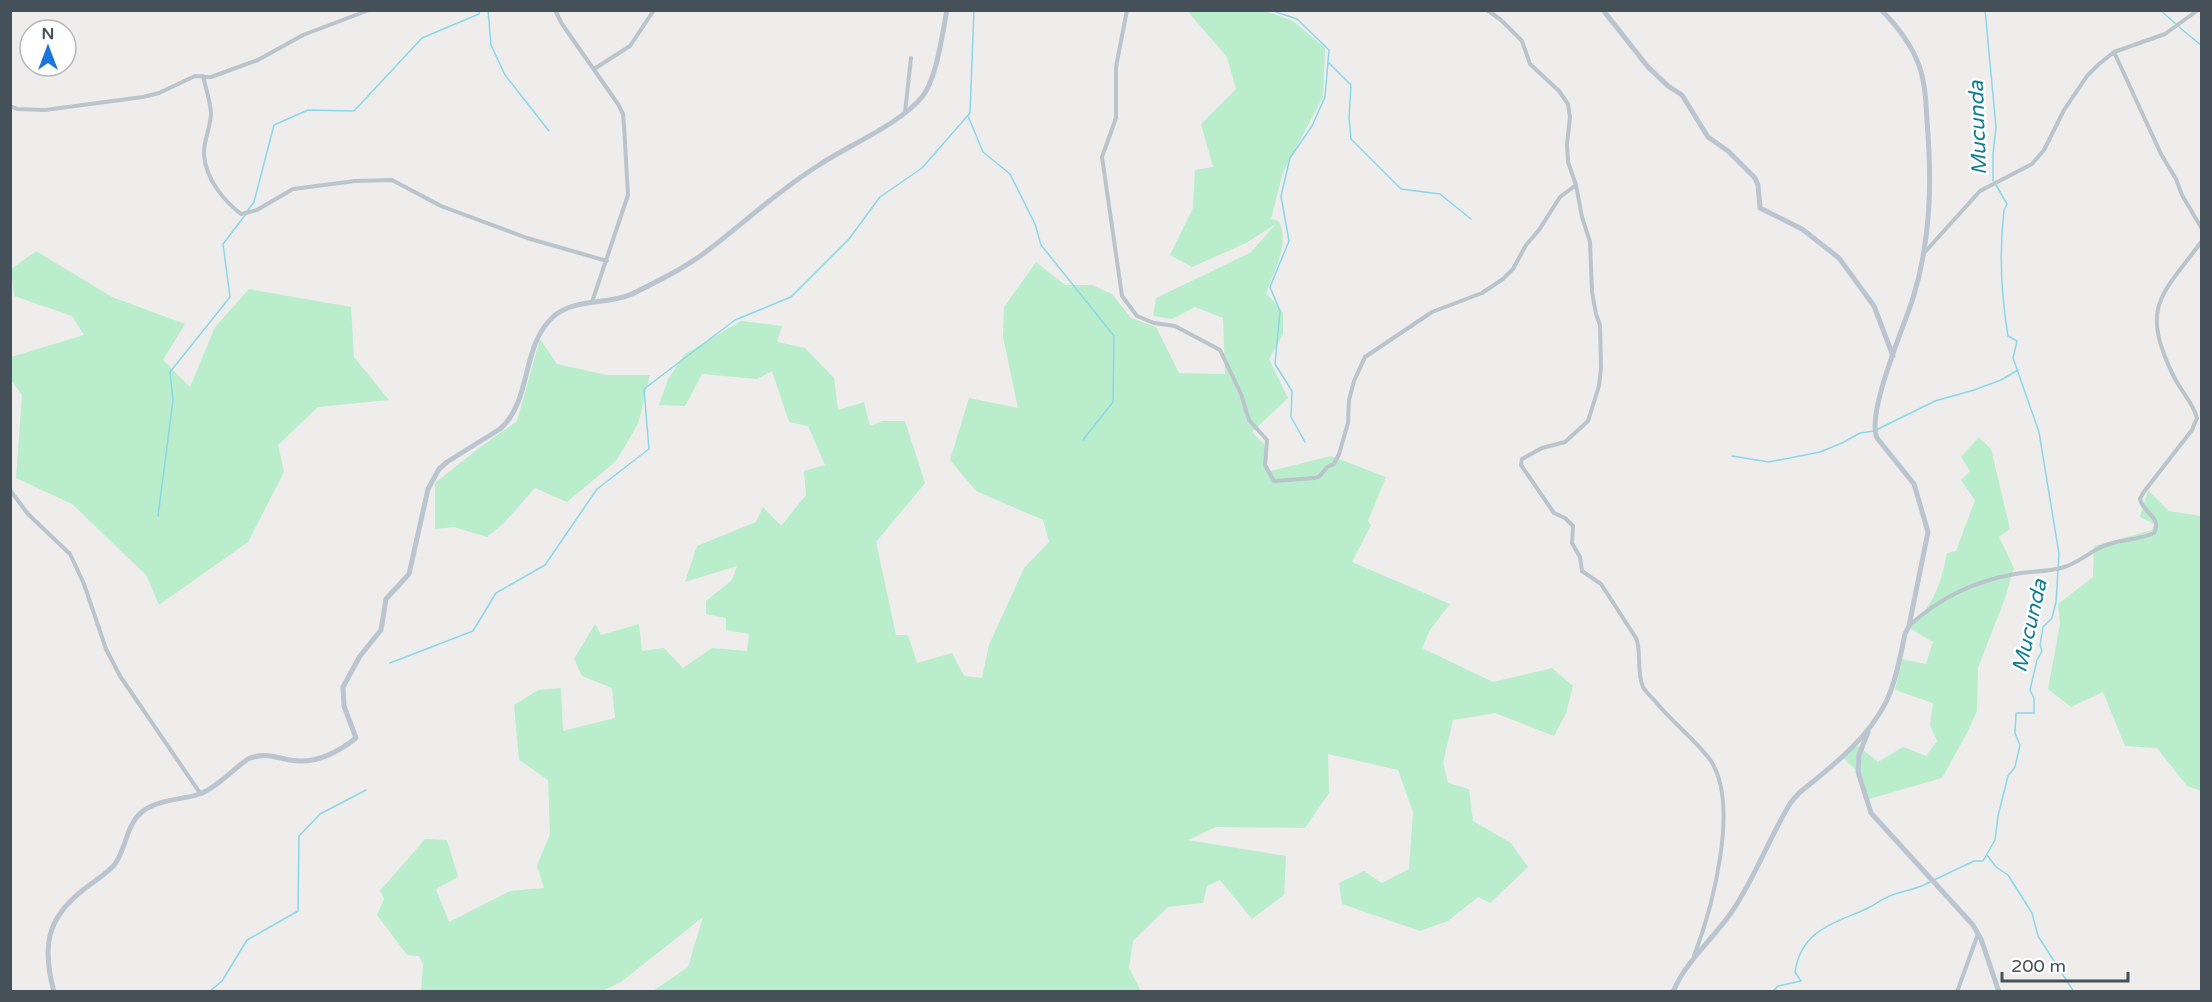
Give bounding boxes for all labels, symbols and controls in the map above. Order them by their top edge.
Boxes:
north arrow [18,18,78,78]
text: N [42,24,54,44]
water label: Mucunda [1964,79,1992,176]
water label: Mucunda [2007,576,2053,675]
scale bar [2002,945,2128,983]
text: 200 m [2011,955,2066,977]

